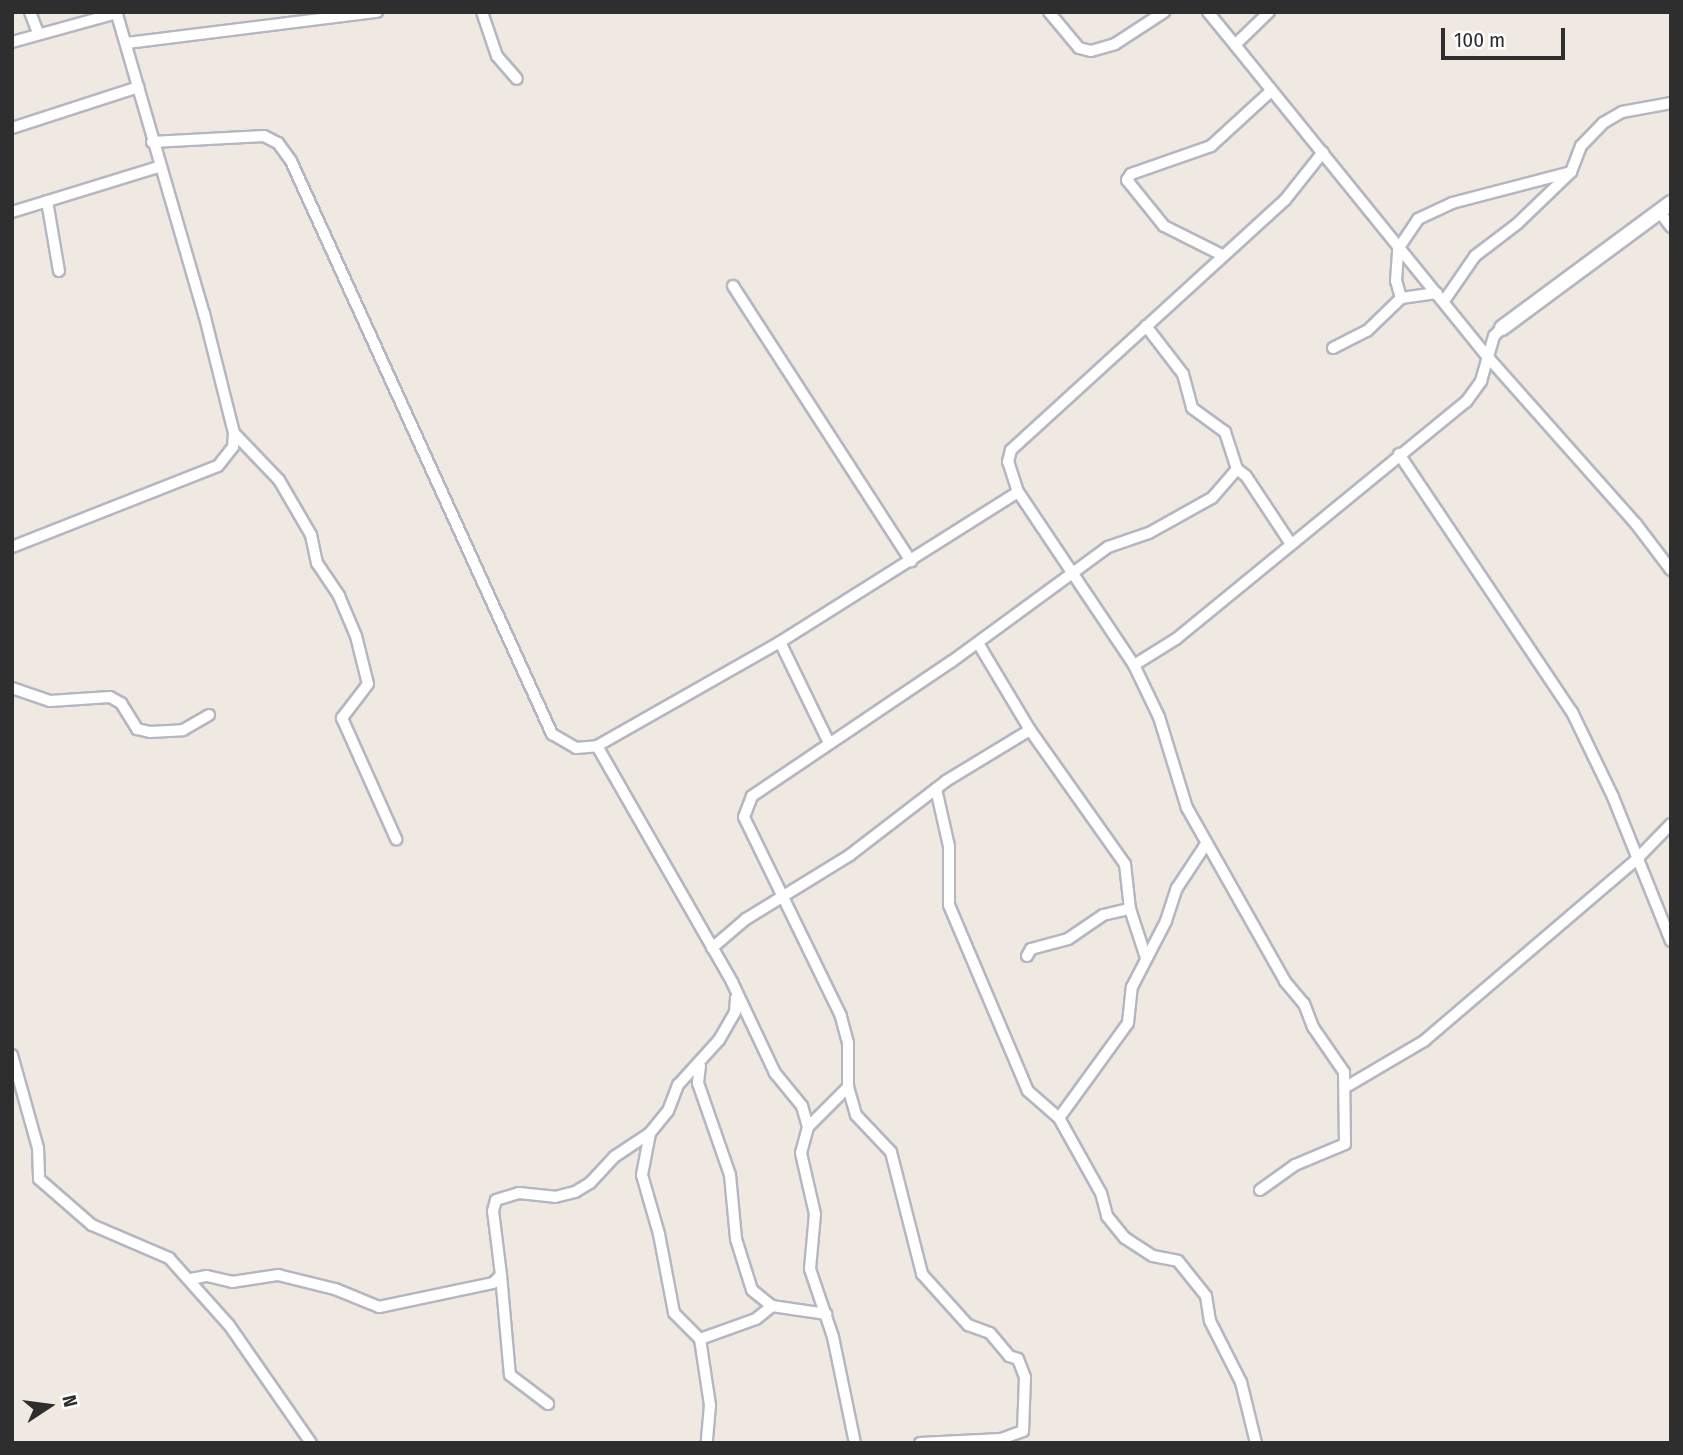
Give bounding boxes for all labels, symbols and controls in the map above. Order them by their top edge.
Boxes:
scale bar [1445,14,1569,58]
text: 100 m [1454,27,1505,53]
north arrow [14,1371,84,1441]
text: N [57,1393,82,1409]

